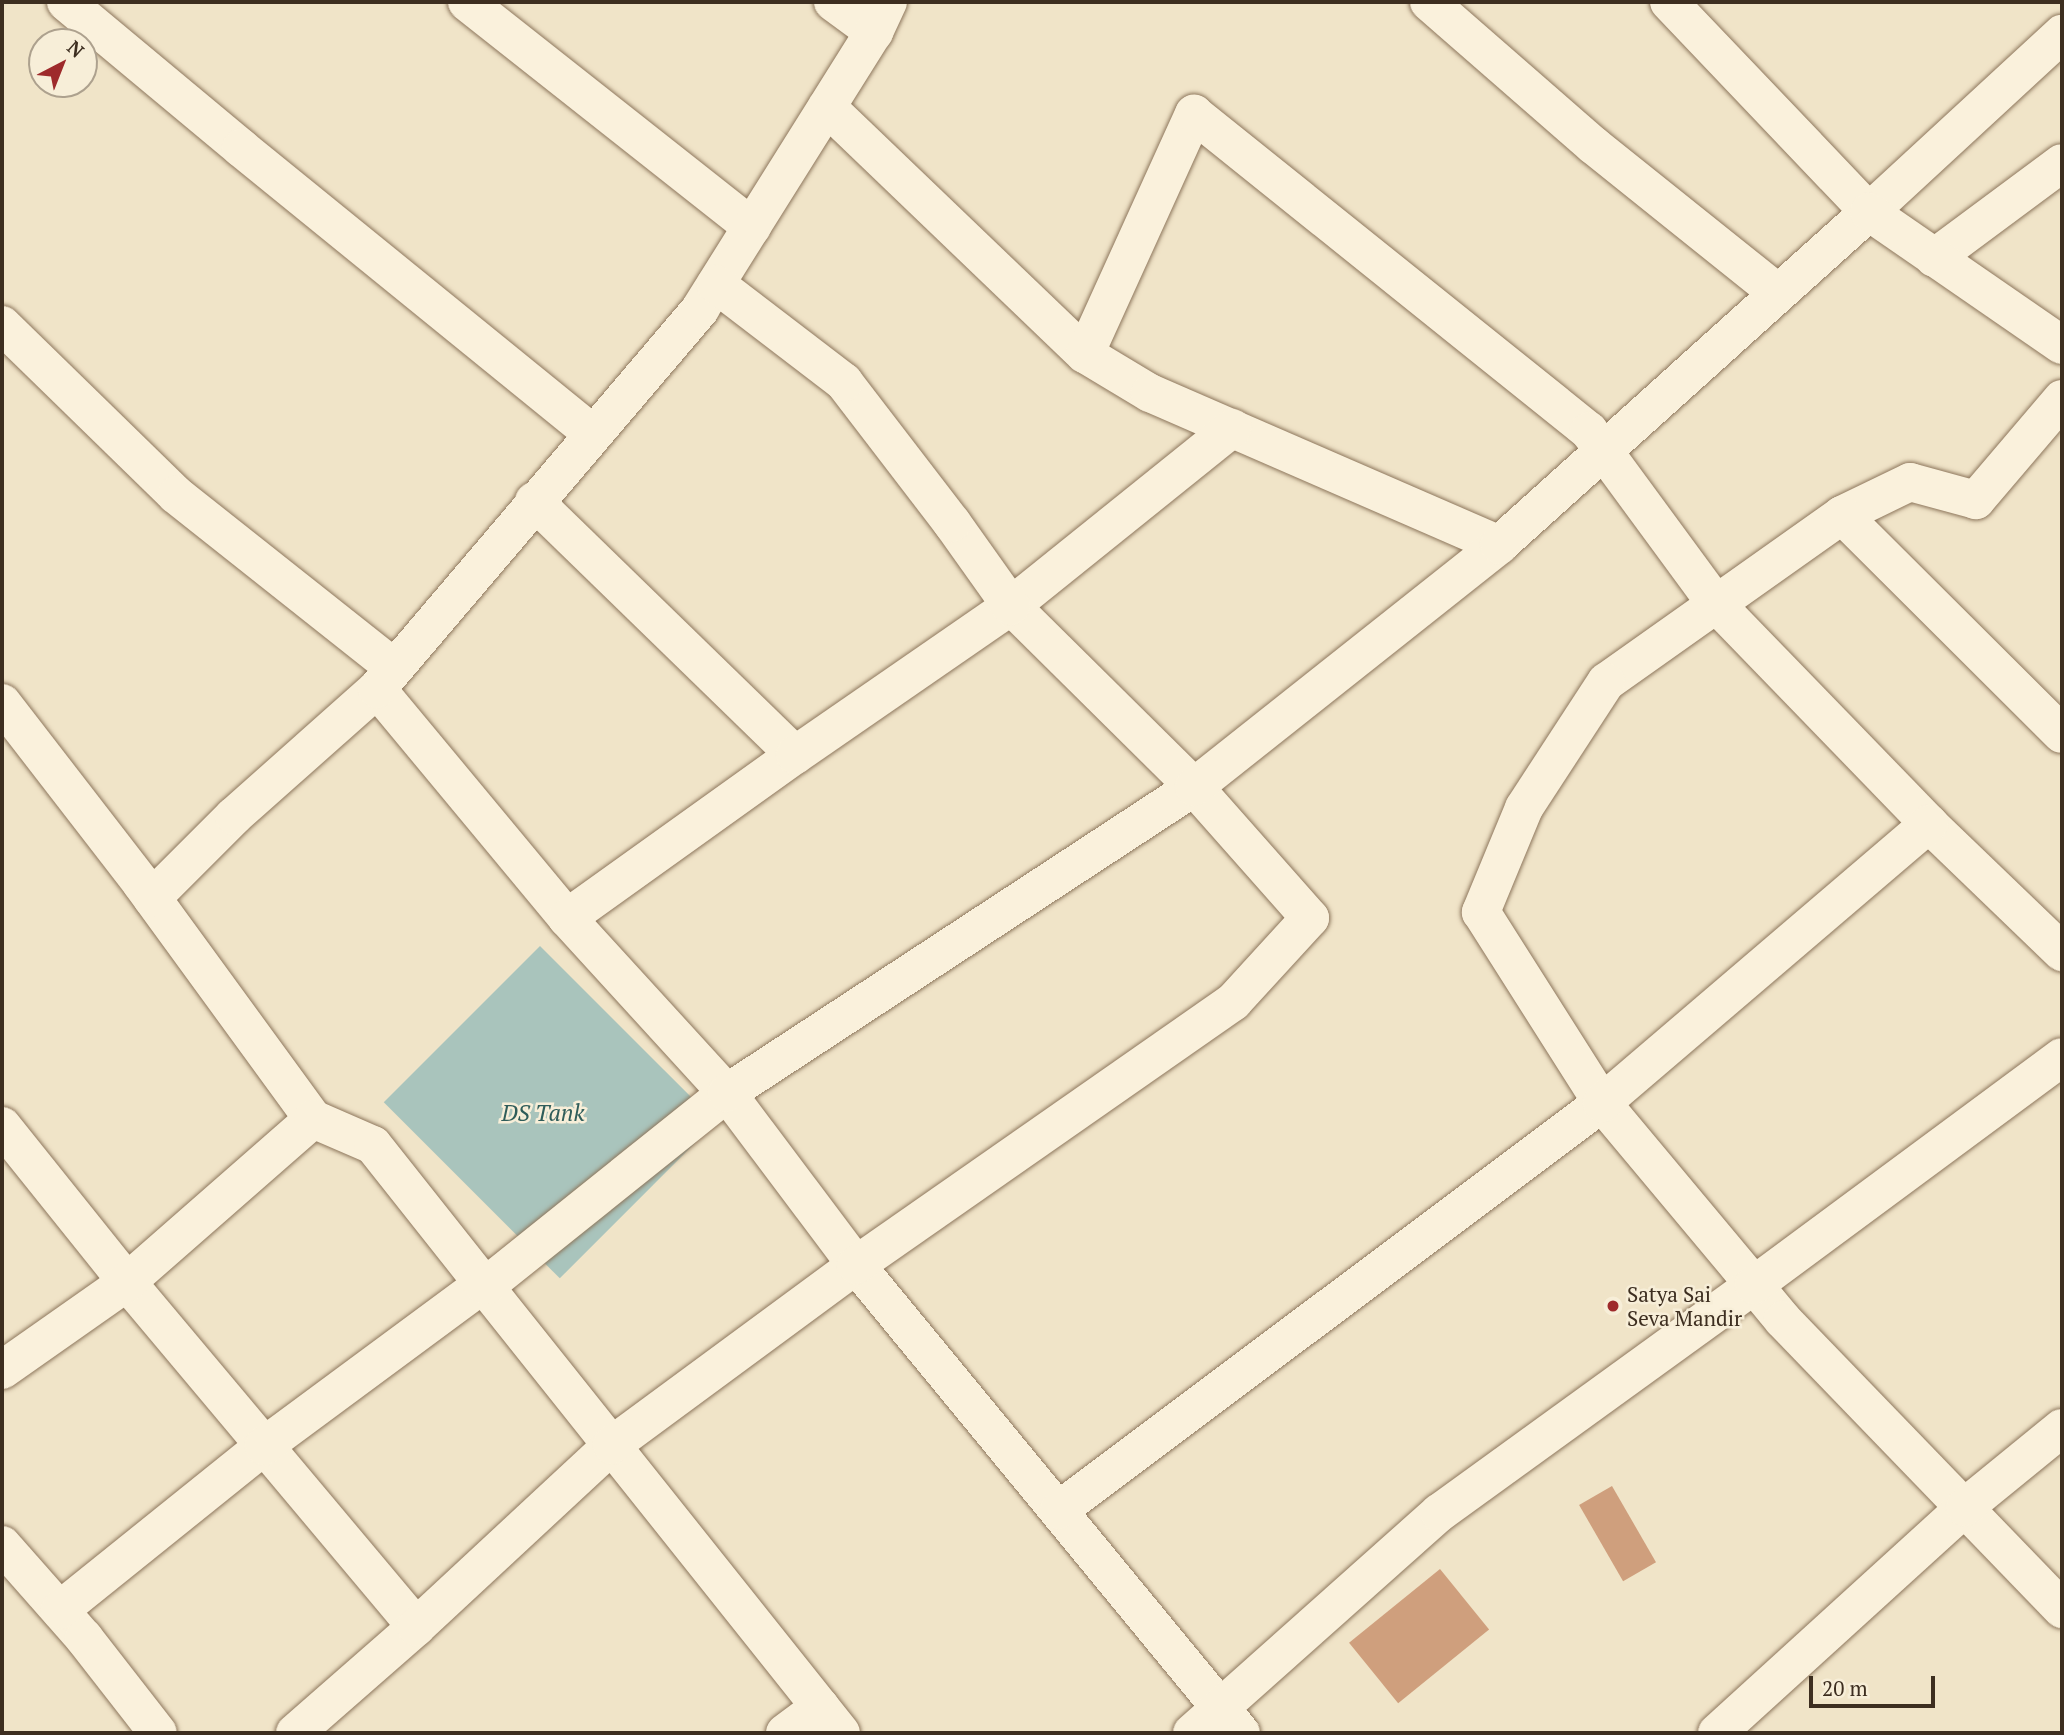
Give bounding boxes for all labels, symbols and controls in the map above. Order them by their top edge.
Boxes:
north arrow [28,28,98,98]
text: N [62,34,90,63]
water label: DS Tank [501,1099,585,1127]
place label: Satya Sai Seva Mandir [1627,1281,1742,1331]
marker: Satya Sai Seva Mandir [1605,1298,1621,1314]
scale bar [1812,1662,1938,1706]
text: 20 m [1822,1674,1868,1702]

